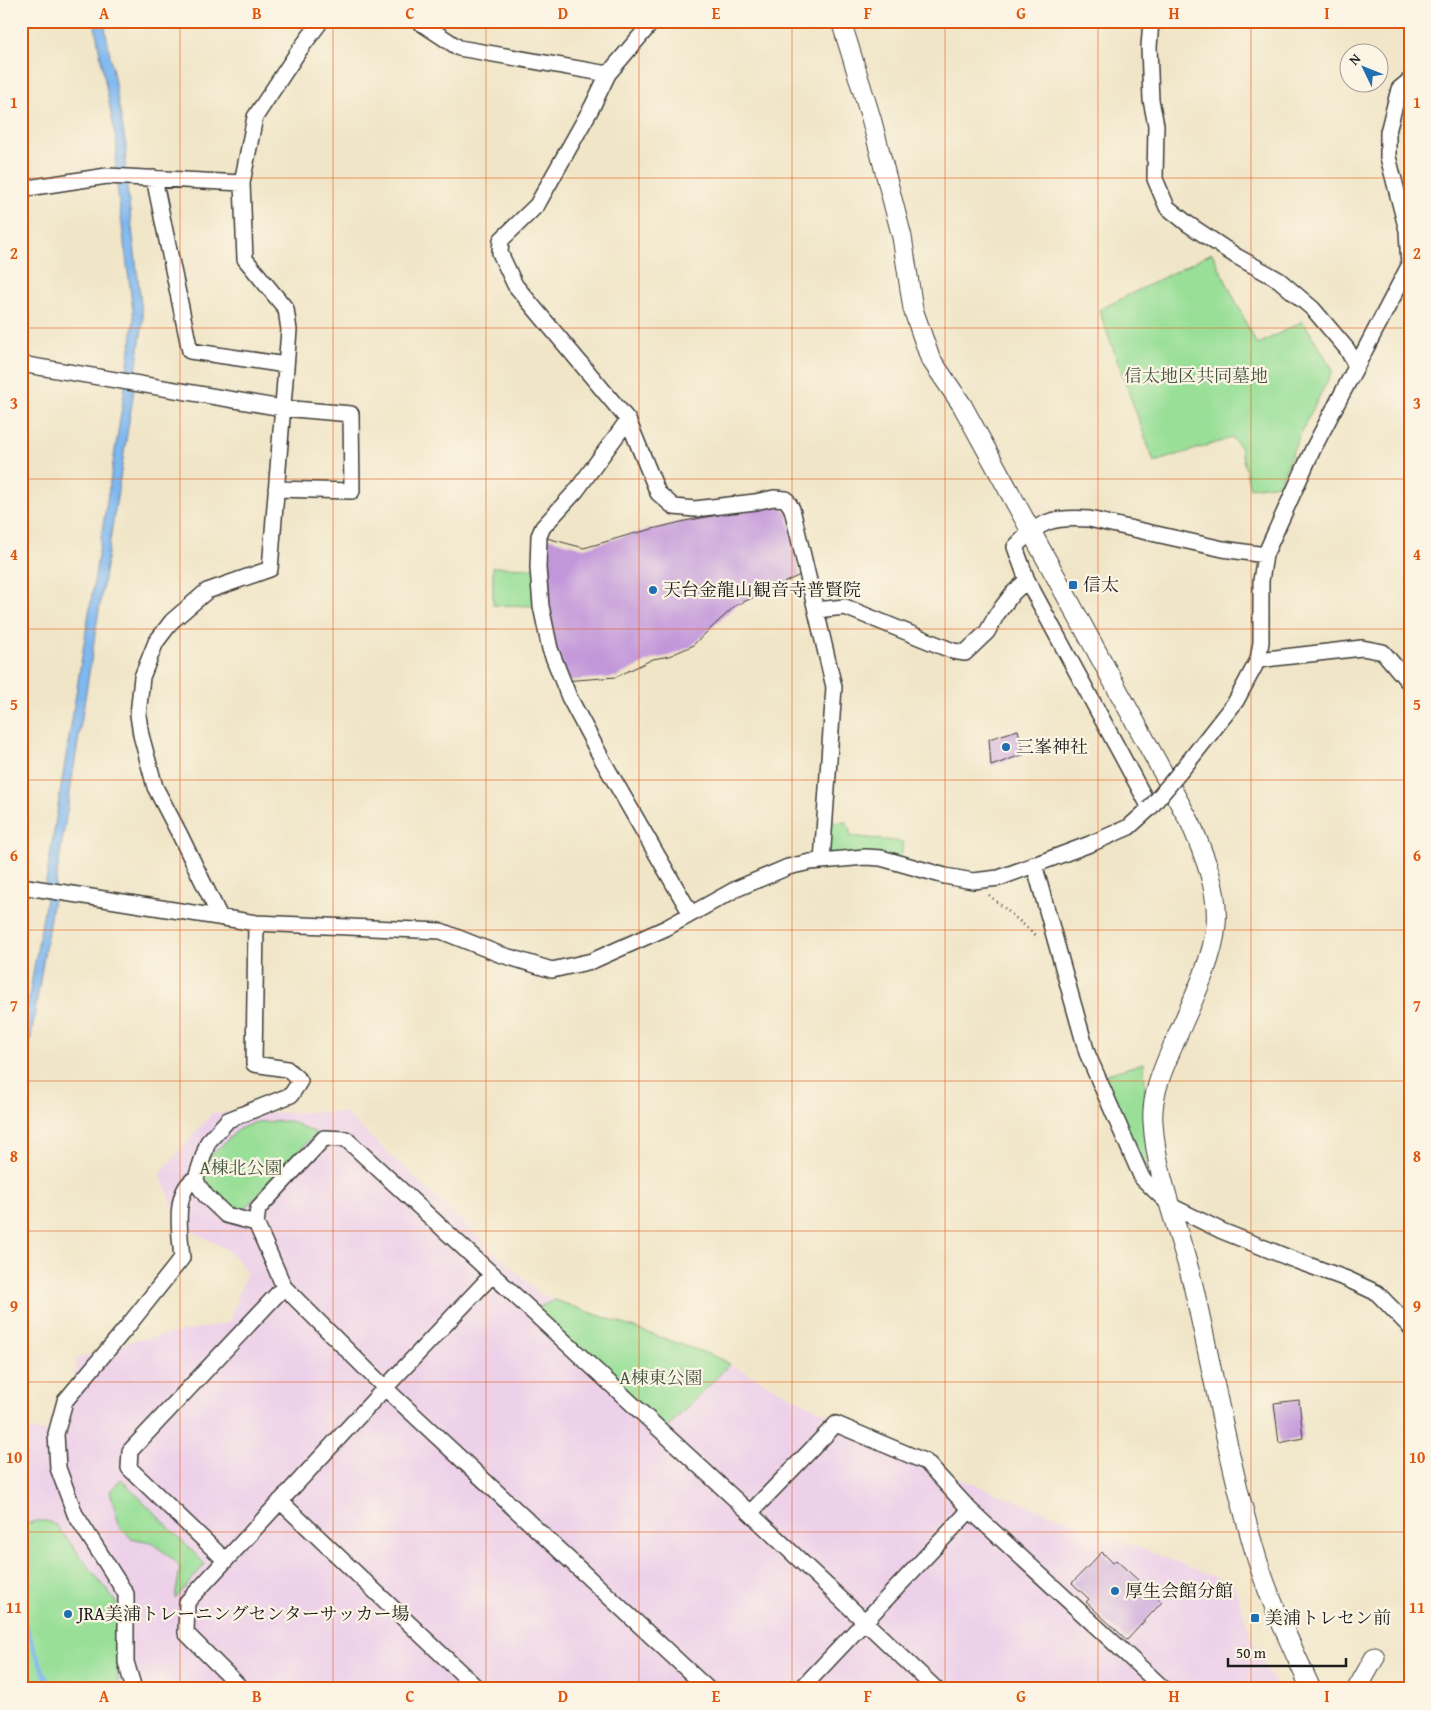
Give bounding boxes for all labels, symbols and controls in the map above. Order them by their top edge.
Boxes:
text: A [99,1,110,25]
text: B [252,1,262,25]
text: C [405,1,415,25]
text: D [558,1,568,25]
text: E [712,1,721,25]
text: F [864,1,872,25]
text: G [1016,1,1026,25]
text: H [1168,1,1180,25]
text: I [1324,1,1330,25]
north arrow [1338,42,1388,92]
text: N [1344,48,1365,69]
text: 1 [10,90,18,114]
text: 1 [1413,90,1421,114]
text: 2 [10,241,18,265]
text: 2 [1413,241,1421,265]
park label: 信太地区共同墓地 [1124,362,1268,389]
text: 3 [10,391,18,415]
text: 3 [1413,391,1421,415]
text: 4 [10,542,18,566]
text: 4 [1413,542,1421,566]
place label: 信太 [1083,571,1119,598]
place label: 天台金龍山観音寺普賢院 [663,576,861,603]
marker: 信太 [1067,579,1079,591]
marker: 天台金龍山観音寺普賢院 [647,584,659,596]
text: 5 [10,692,18,716]
text: 5 [1413,692,1421,716]
place label: 三峯神社 [1016,733,1088,760]
marker: 三峯神社 [1000,741,1012,753]
text: 6 [10,843,18,867]
text: 6 [1413,843,1421,867]
text: 7 [10,993,18,1017]
text: 7 [1413,993,1421,1017]
text: 8 [10,1144,18,1168]
text: 8 [1413,1144,1421,1168]
park label: A棟北公園 [200,1154,282,1181]
text: 9 [10,1294,18,1318]
text: 9 [1413,1294,1421,1318]
park label: A棟東公園 [620,1364,702,1391]
text: 10 [6,1445,22,1469]
text: 10 [1409,1445,1425,1469]
place label: 厚生会館分館 [1125,1577,1233,1604]
marker: 厚生会館分館 [1109,1585,1121,1597]
text: 11 [6,1595,22,1619]
text: 11 [1409,1595,1425,1619]
place label: JRA美浦トレーニングセンターサッカー場 [76,1600,410,1627]
place label: 美浦トレセン前 [1265,1604,1391,1631]
marker: JRA美浦トレーニングセンターサッカー場 [62,1608,74,1620]
marker: 美浦トレセン前 [1249,1612,1261,1624]
scale bar [1228,1635,1346,1667]
text: 50 m [1236,1642,1267,1663]
text: A [99,1684,110,1708]
text: B [252,1684,262,1708]
text: C [405,1684,415,1708]
text: D [558,1684,568,1708]
text: E [712,1684,721,1708]
text: F [864,1684,872,1708]
text: G [1016,1684,1026,1708]
text: H [1168,1684,1180,1708]
text: I [1324,1684,1330,1708]

